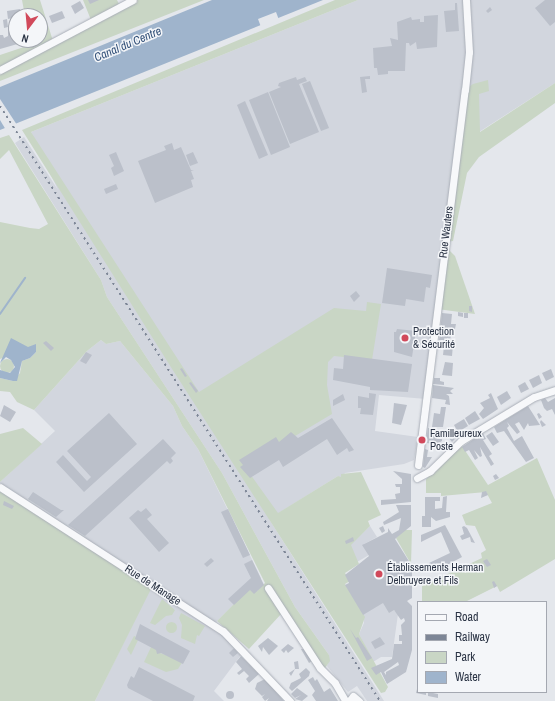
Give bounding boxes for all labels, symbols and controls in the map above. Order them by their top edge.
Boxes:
north arrow [8,8,48,48]
water label: Canal du Centre [92,24,164,66]
text: N [20,31,30,46]
street label: Rue Wauters [436,205,456,259]
place label: Protection & Sécurité [413,325,455,351]
marker: Protection & Sécurité [400,333,410,343]
place label: Familleureux Poste [430,427,482,453]
marker: Familleureux Poste [417,435,427,445]
place label: Établissements Herman Delbruyere et Fils [387,561,483,587]
street label: Rue de Manage [122,562,184,608]
marker: Établissements Herman Delbruyere et Fils [374,569,384,579]
legend [417,601,547,693]
text: Road [455,609,479,625]
text: Railway [455,629,490,645]
text: Park [455,649,475,665]
text: Water [455,669,481,685]

